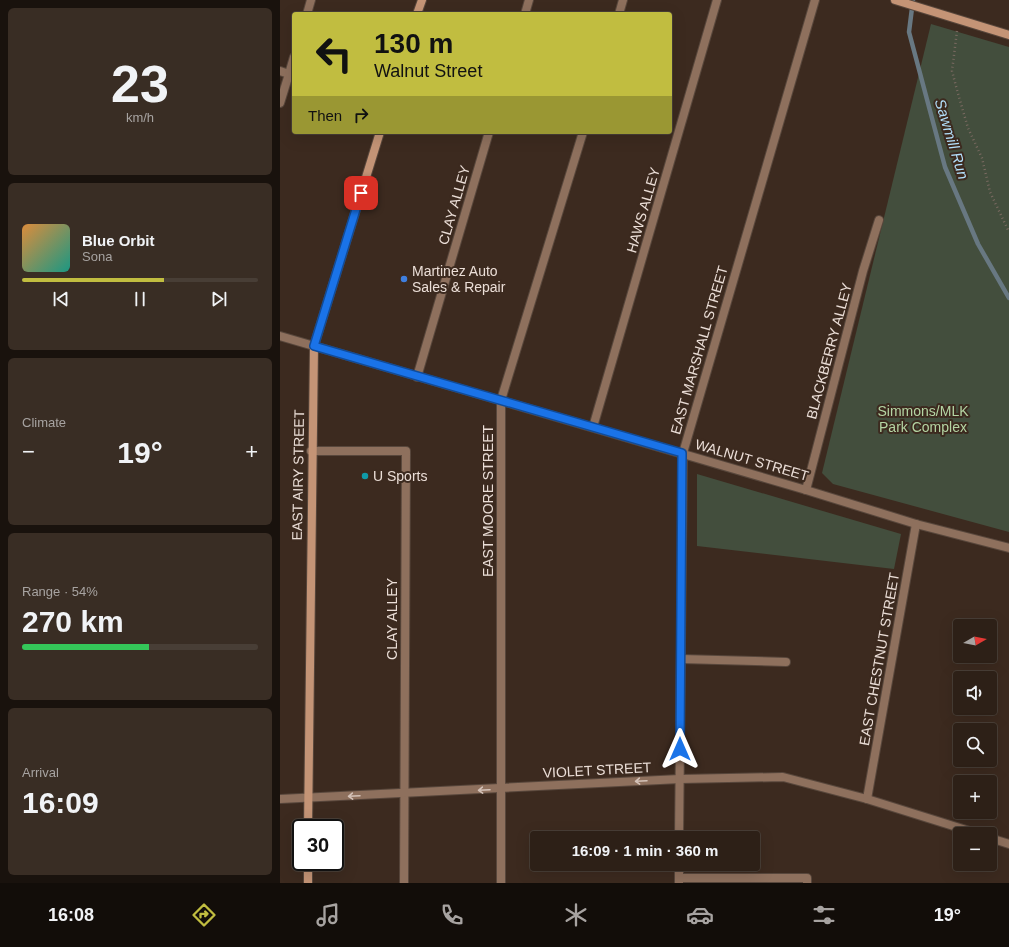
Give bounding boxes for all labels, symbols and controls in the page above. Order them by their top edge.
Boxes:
icon: left [308,28,360,80]
text: 130 m [374,28,453,59]
text: 23 [111,55,169,113]
text: Walnut Street [374,61,482,81]
water label: Sawmill Run [932,97,972,181]
icon: right [350,104,372,126]
text: Then [308,107,342,124]
text: km/h [126,110,154,125]
street label: CLAY ALLEY [435,163,473,247]
street label: HAWS ALLEY [623,165,663,255]
pin [344,176,378,210]
icon: arrive [350,182,372,204]
text: Blue Orbit [82,232,155,249]
text: Sona [82,249,112,264]
place label: Martinez Auto Sales & Repair [412,263,506,295]
street label: EAST MARSHALL STREET [667,264,731,436]
marker: Martinez Auto Sales & Repair [399,274,409,284]
street label: BLACKBERRY ALLEY [803,281,855,421]
icon: previous [50,288,72,310]
icon: pause [129,288,151,310]
icon: next [208,288,230,310]
park label: Simmons/MLK Park Complex [877,403,969,435]
street label: EAST AIRY STREET [289,409,307,540]
text: Climate [22,415,66,430]
street label: EAST MOORE STREET [480,424,496,577]
text: 19° [117,436,163,469]
street label: WALNUT STREET [693,436,811,484]
text: − [22,439,35,464]
text: + [245,439,258,464]
place label: U Sports [373,468,427,484]
marker: U Sports [360,471,370,481]
street label: EAST CHESTNUT STREET [856,571,902,747]
street label: CLAY ALLEY [384,577,400,660]
text: Range · 54% [22,584,98,599]
text: 270 km [22,605,124,638]
north arrow [953,619,997,663]
map controls [953,619,997,871]
button: sound [953,671,997,715]
button: search [953,723,997,767]
position arrow [659,728,701,770]
street label: VIOLET STREET [542,759,652,781]
text: Arrival [22,765,59,780]
button: + [953,775,997,819]
one-way arrow [635,777,648,784]
text: 16:09 [22,786,99,819]
one-way arrow [478,786,491,793]
one-way arrow [348,792,361,799]
speed limit sign: 30 [292,819,344,871]
button: − [953,827,997,871]
text: 16:09 · 1 min · 360 m [572,842,718,859]
icon: directions [190,901,218,929]
icon: music [314,901,342,929]
icon: phone [438,901,466,929]
icon: climate [562,901,590,929]
icon: car [686,901,714,929]
icon: filters [810,901,838,929]
text: 16:08 [48,905,94,925]
text: 19° [934,905,961,925]

